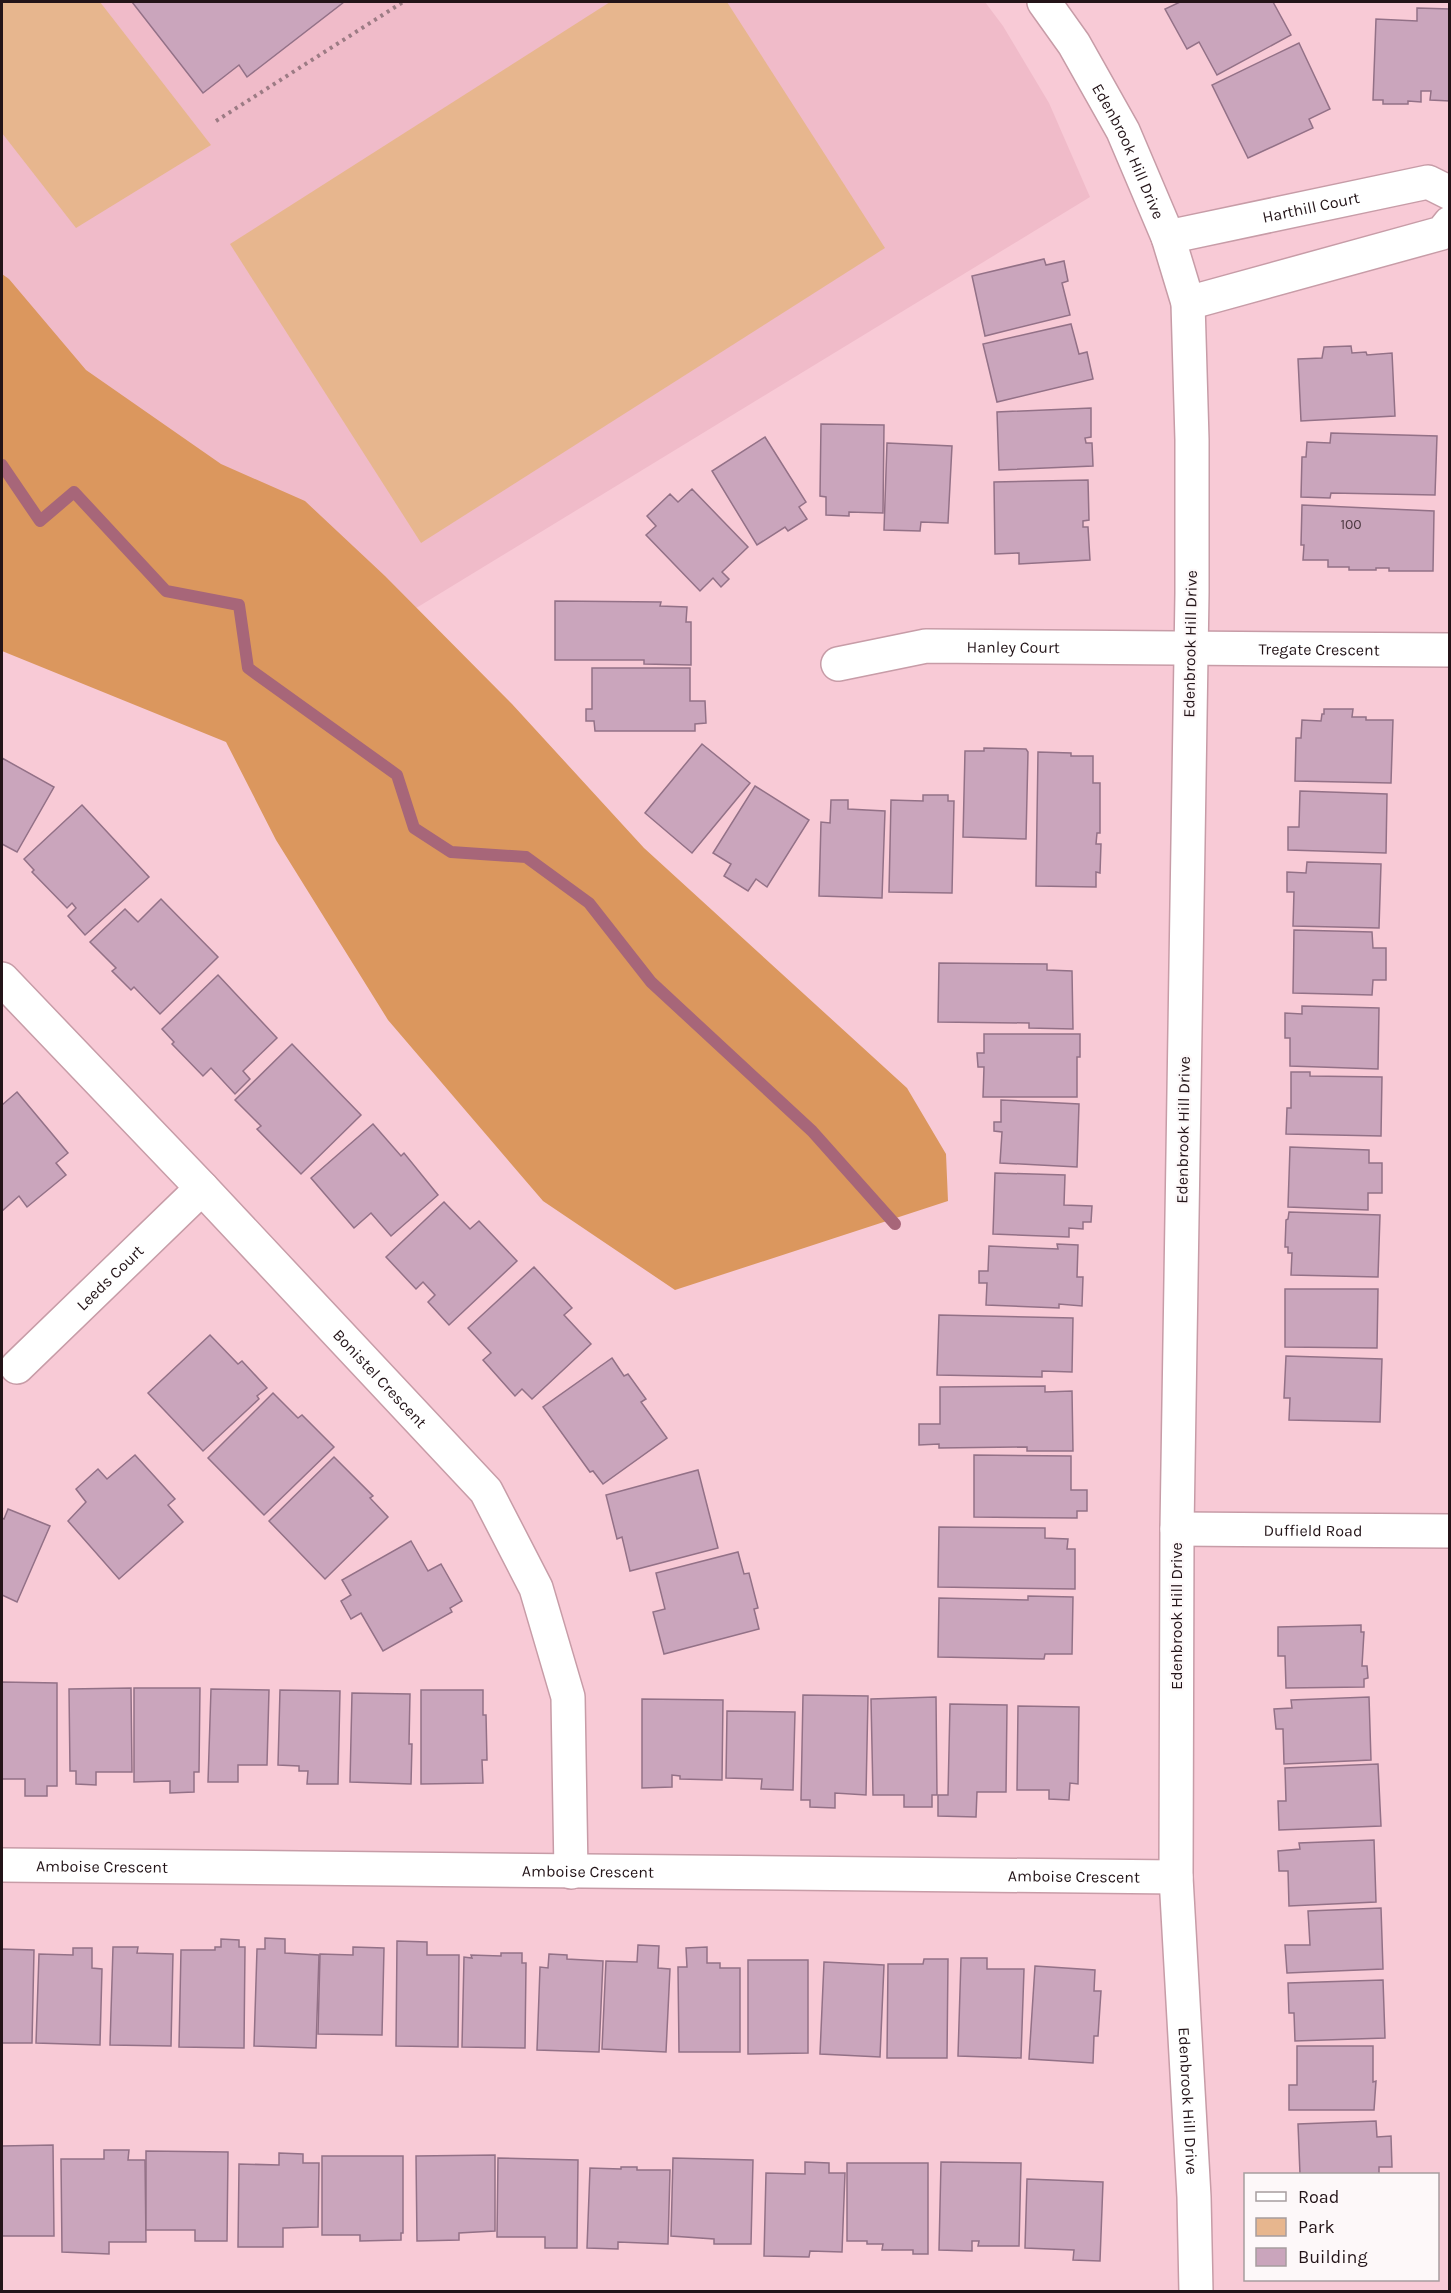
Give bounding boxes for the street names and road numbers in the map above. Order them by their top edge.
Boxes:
street label: Edenbrook Hill Drive [1089,80,1169,222]
street label: Harthill Court [1261,187,1361,226]
street label: Edenbrook Hill Drive [1179,570,1201,718]
street label: Hanley Court [966,637,1060,657]
street label: Tregate Crescent [1258,639,1380,659]
street label: Edenbrook Hill Drive [1172,1056,1194,1204]
street label: Leeds Court [72,1241,147,1314]
street label: Bonistel Crescent [329,1325,431,1432]
street label: Duffield Road [1263,1520,1363,1540]
street label: Edenbrook Hill Drive [1167,1542,1186,1690]
street label: Amboise Crescent [36,1856,168,1876]
street label: Amboise Crescent [522,1861,654,1881]
street label: Amboise Crescent [1008,1866,1140,1886]
street label: Edenbrook Hill Drive [1175,2027,1202,2175]

